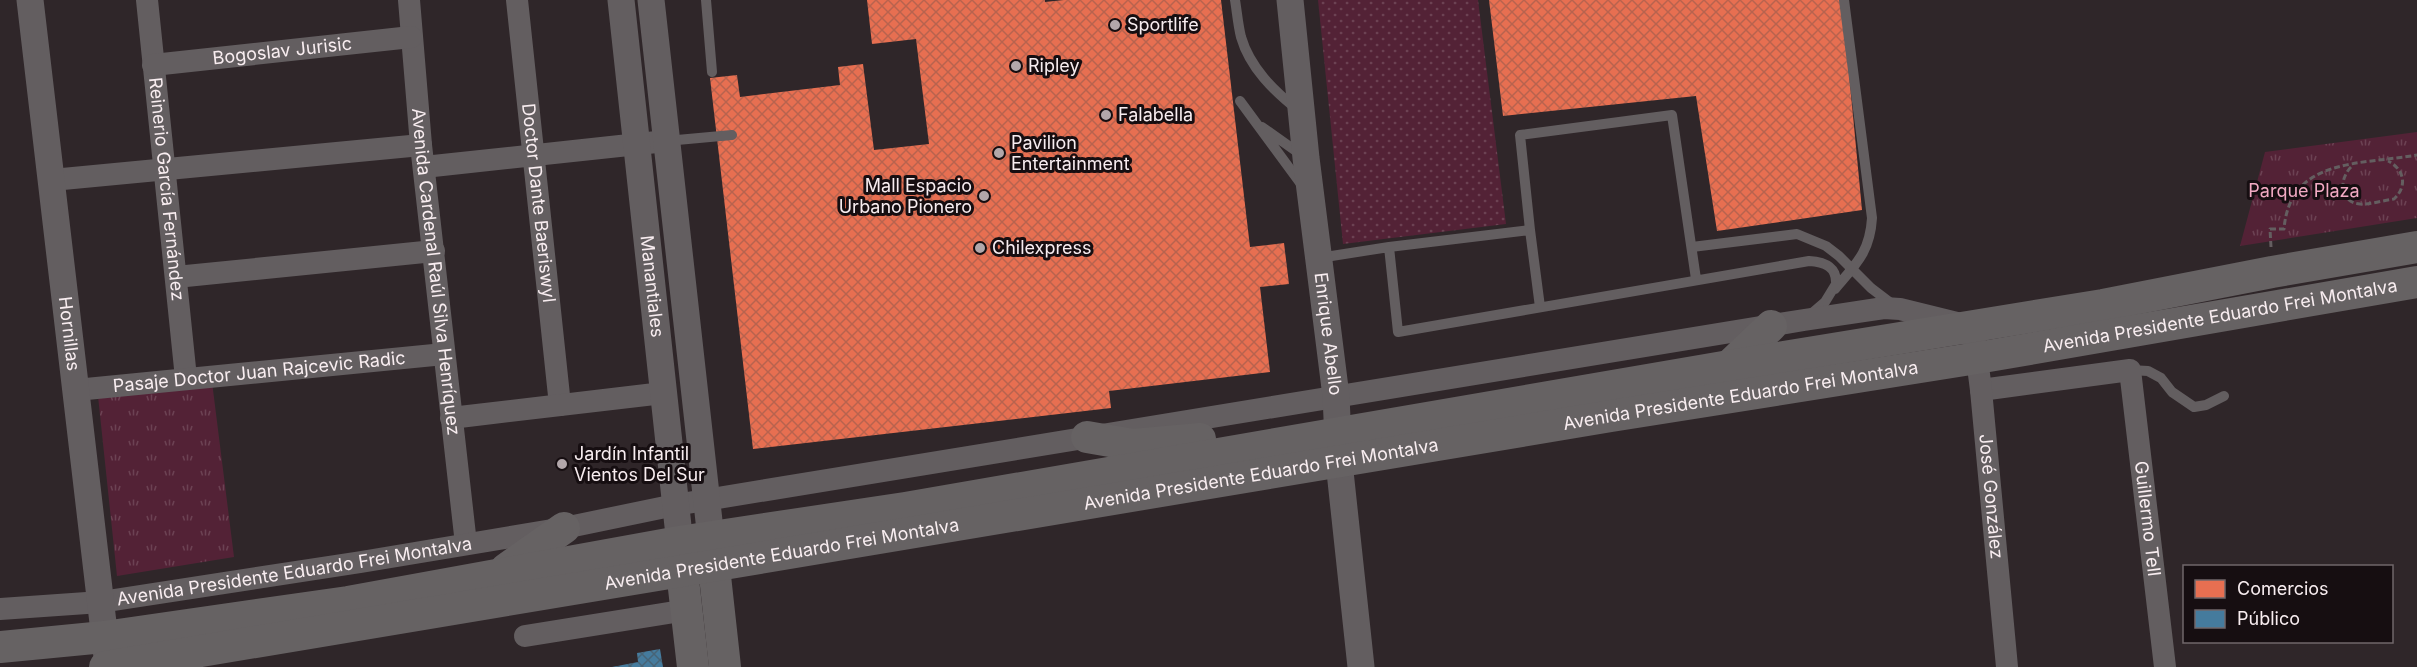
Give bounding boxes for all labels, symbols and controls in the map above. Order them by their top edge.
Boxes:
place label: Sportlife [1127,14,1199,35]
marker: Sportlife [1108,18,1122,32]
street label: Bogoslav Jurisic [212,32,353,68]
place label: Ripley [1028,55,1080,76]
marker: Ripley [1009,59,1023,73]
street label: Reinerio García Fernández [145,76,189,302]
street label: Doctor Dante Baeriswyl [518,102,560,303]
place label: Falabella [1118,104,1193,125]
street label: Avenida Cardenal Raúl Silva Henríquez [408,107,465,436]
marker: Falabella [1099,108,1113,122]
place label: Pavilion Entertainment [1011,132,1130,174]
marker: Pavilion Entertainment [992,146,1006,160]
place label: Mall Espacio Urbano Pionero [839,175,972,217]
park label: Parque Plaza [2248,180,2360,201]
marker: Mall Espacio Urbano Pionero [977,189,991,203]
street label: Manantiales [637,234,668,338]
place label: Chilexpress [992,237,1091,258]
marker: Chilexpress [973,241,987,255]
street label: Enrique Abello [1311,271,1347,396]
street label: Avenida Presidente Eduardo Frei Montalva [2041,275,2399,356]
street label: Hornillas [55,295,84,372]
street label: Pasaje Doctor Juan Rajcevic Radic [112,347,406,396]
street label: Avenida Presidente Eduardo Frei Montalva [1561,356,1920,434]
street label: José González [1975,433,2008,560]
street label: Avenida Presidente Eduardo Frei Montalva [1082,434,1440,514]
place label: Jardín Infantil Vientos Del Sur [574,443,705,485]
marker: Jardín Infantil Vientos Del Sur [555,457,569,471]
street label: Guillermo Tell [2131,460,2165,577]
street label: Avenida Presidente Eduardo Frei Montalva [603,514,961,594]
street label: Avenida Presidente Eduardo Frei Montalva [115,533,474,609]
legend [2183,565,2393,643]
text: Comercios [2237,578,2329,599]
text: Público [2237,608,2300,629]

